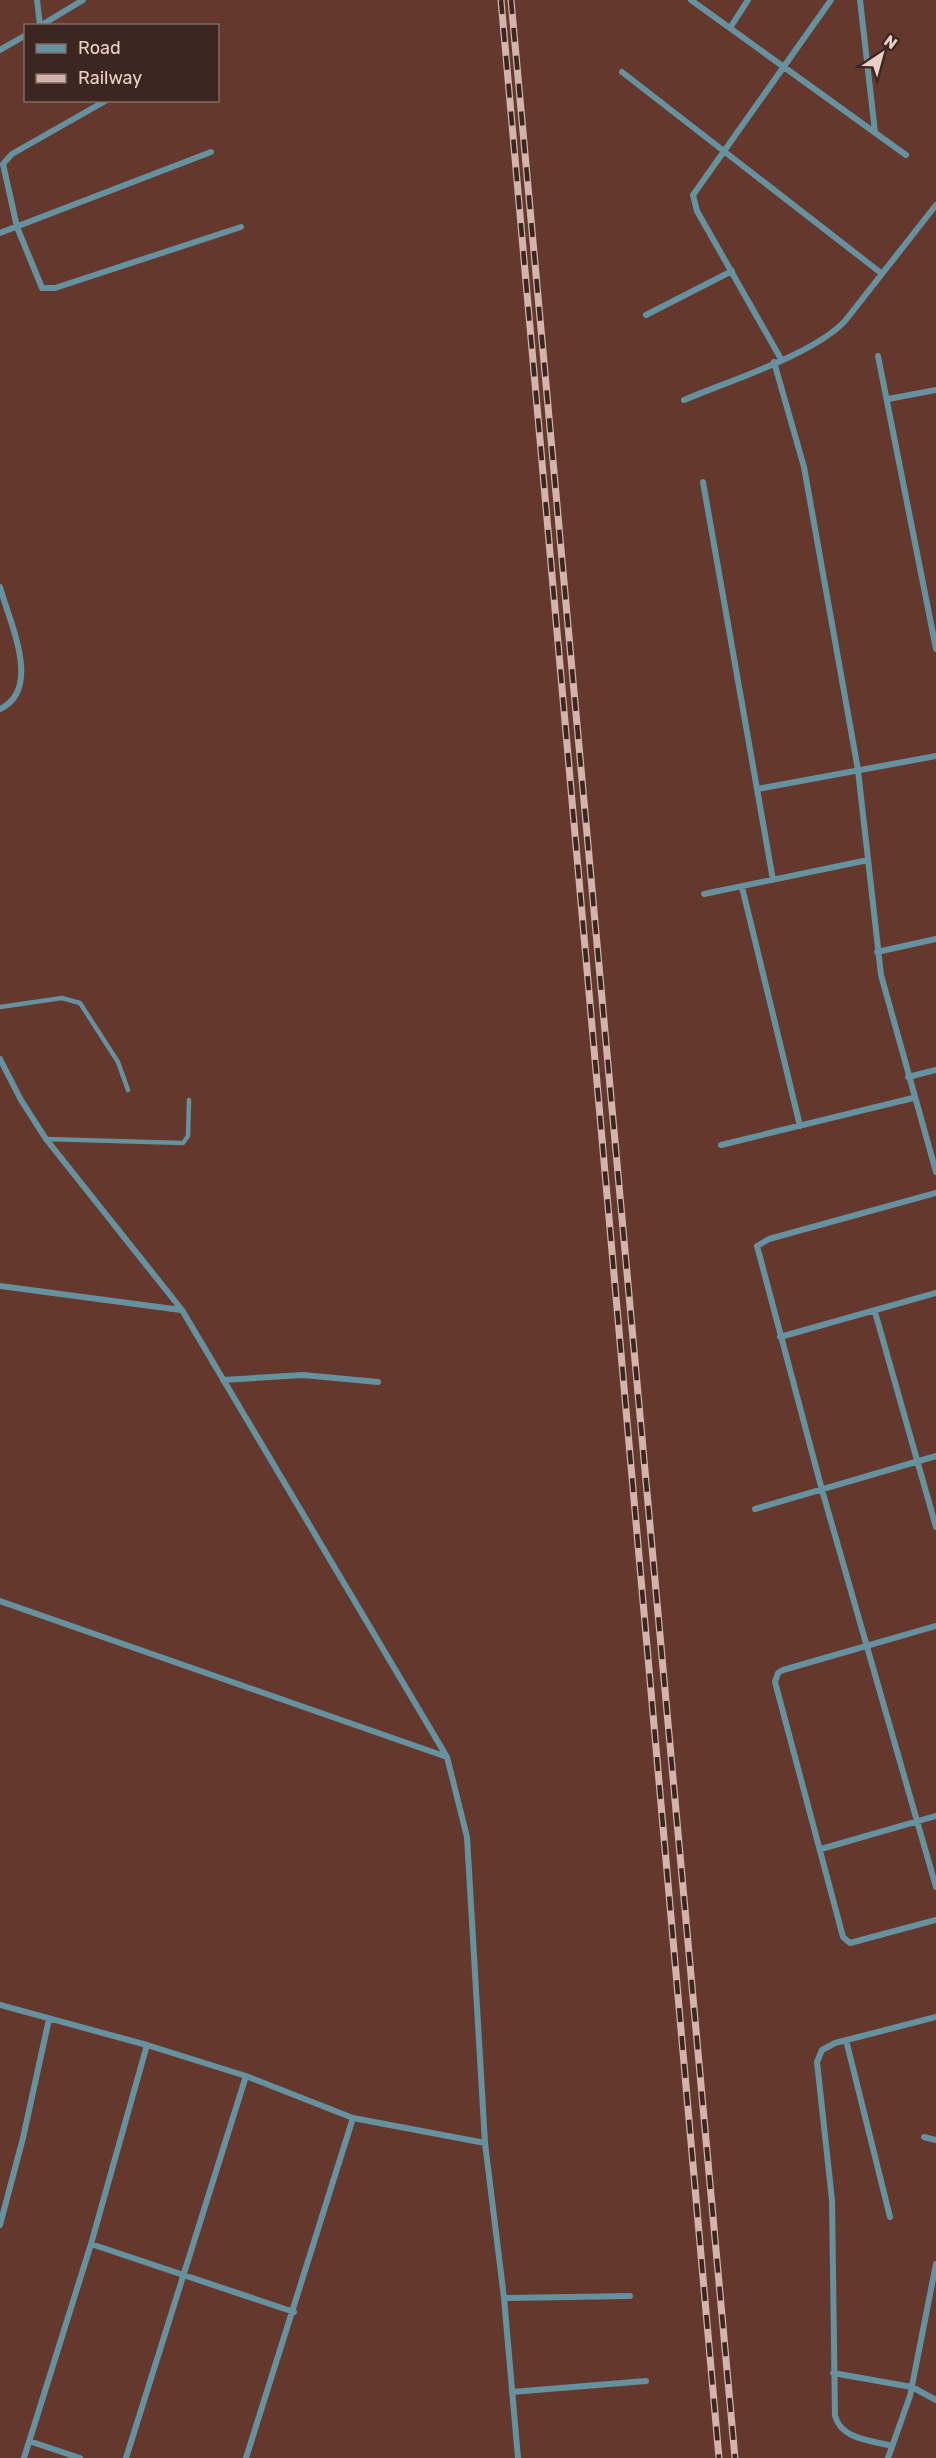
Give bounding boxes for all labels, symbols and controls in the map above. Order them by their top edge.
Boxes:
legend [24,24,219,102]
north arrow [852,24,912,84]
text: N [880,31,901,53]
text: Road [78,37,121,59]
text: Railway [78,67,142,89]

